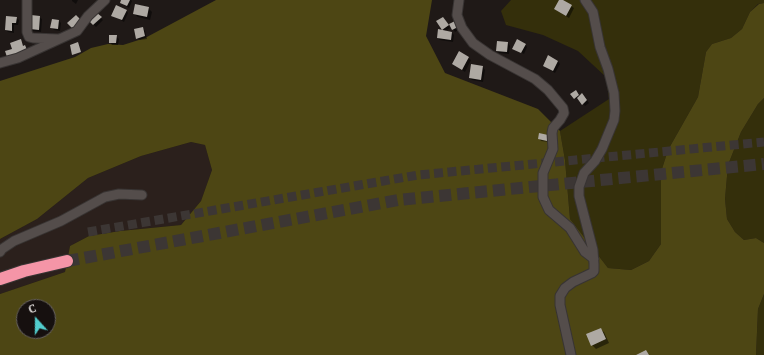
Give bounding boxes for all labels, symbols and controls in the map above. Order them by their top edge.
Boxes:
north arrow [16,299,56,339]
text: С [26,301,38,317]

